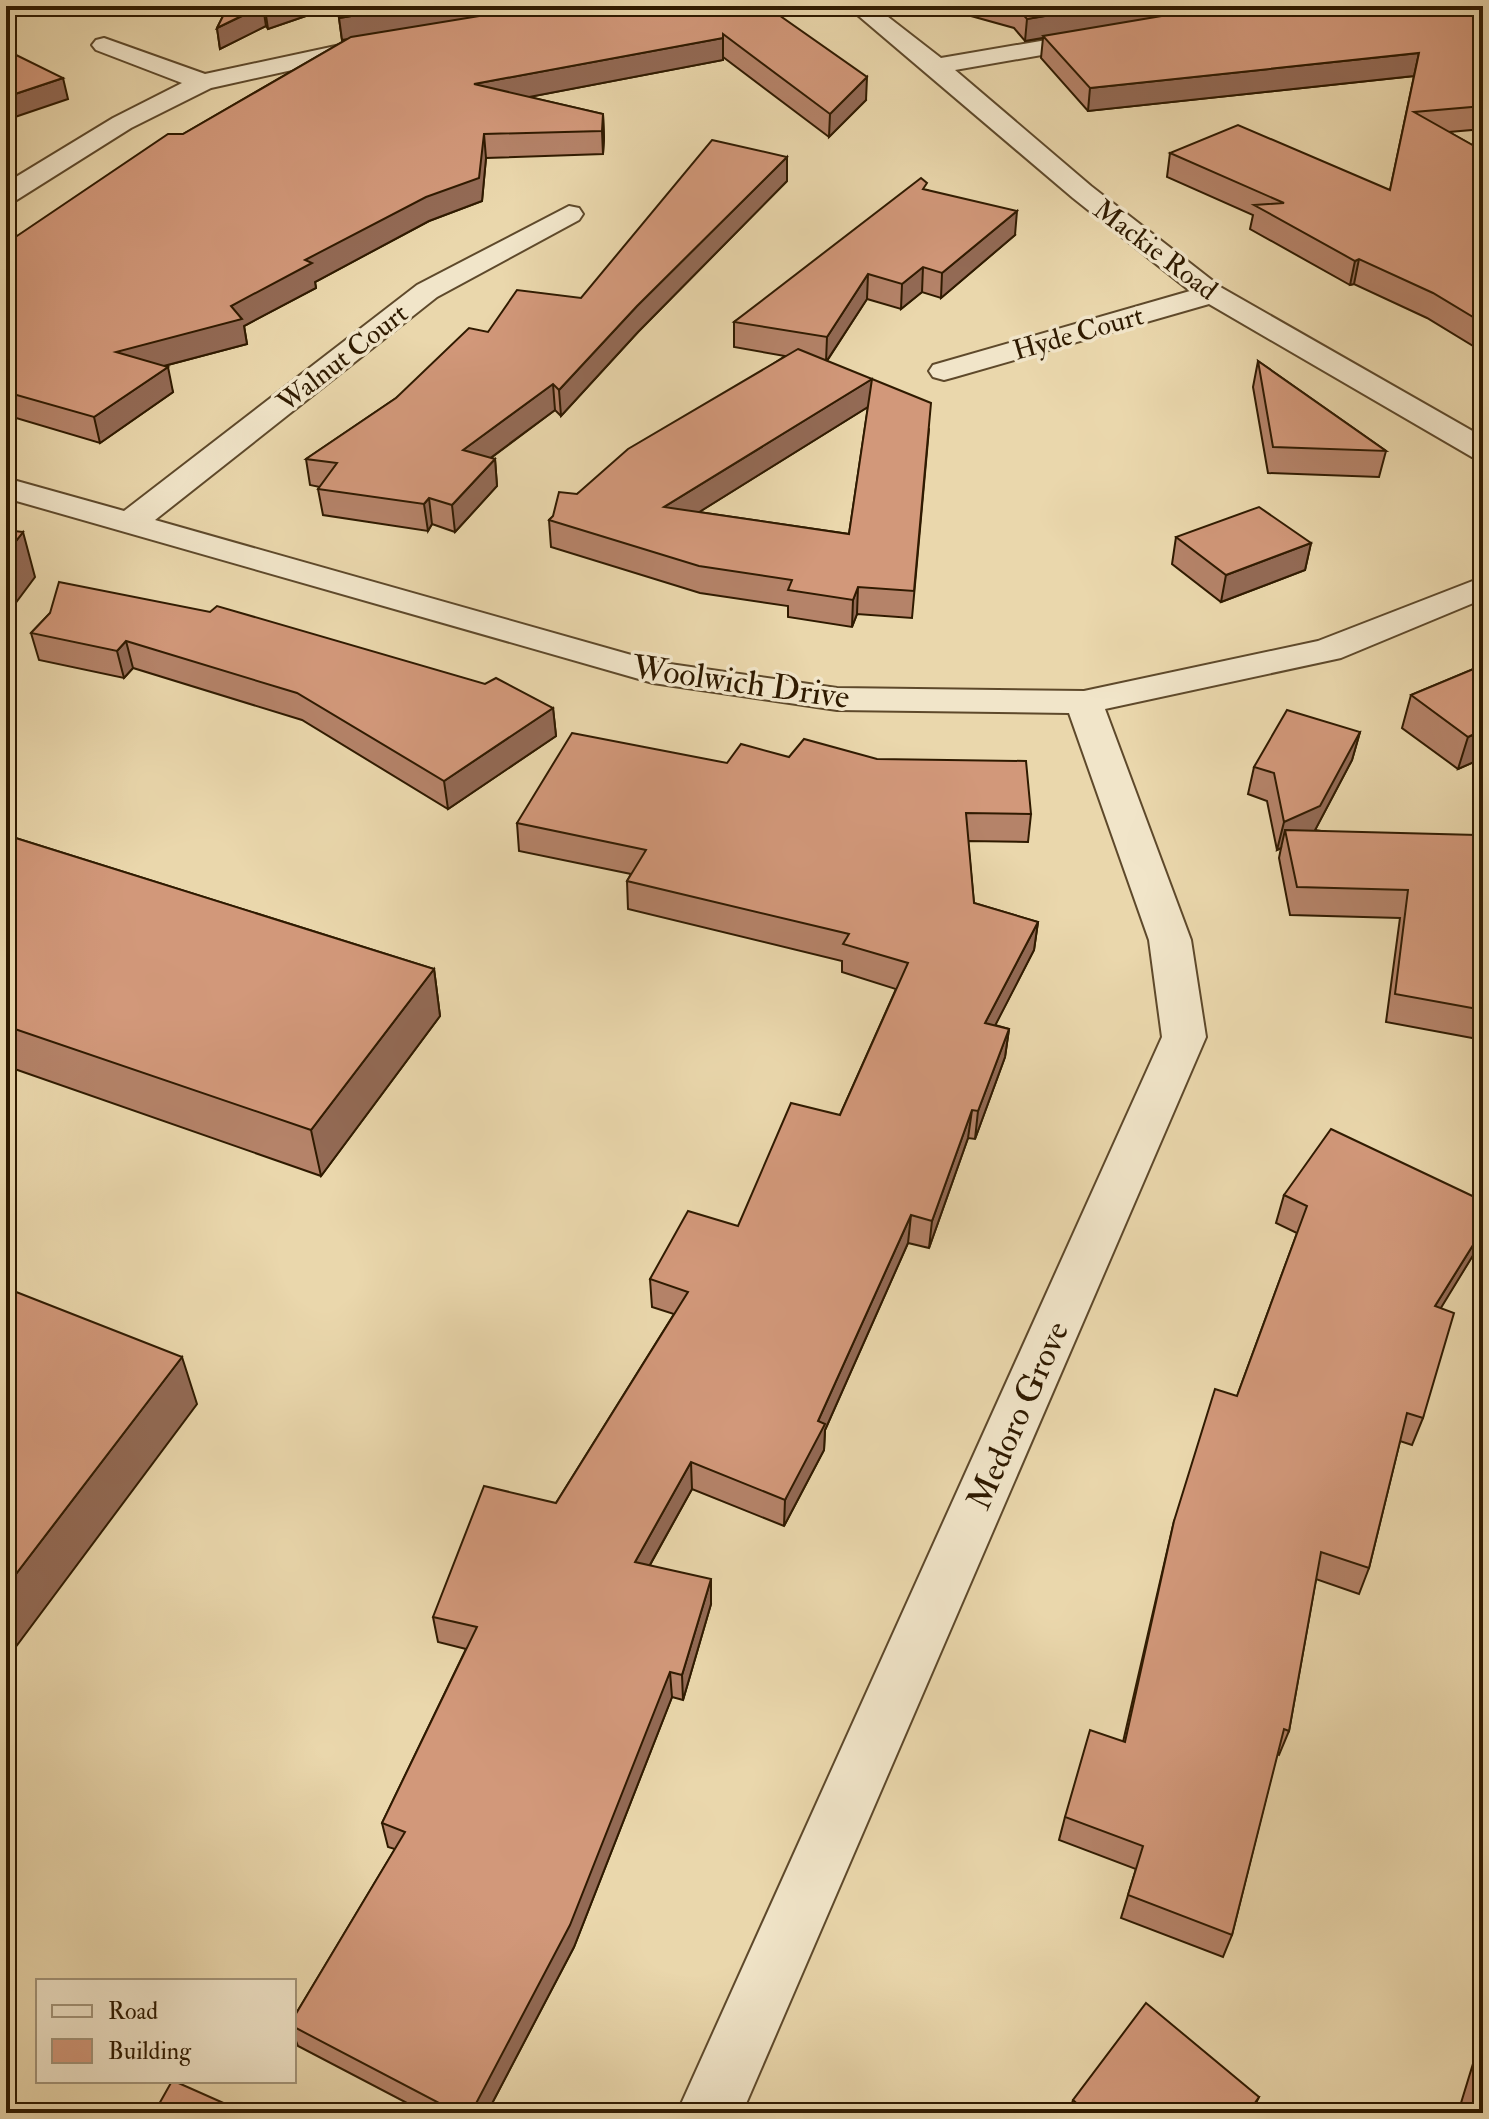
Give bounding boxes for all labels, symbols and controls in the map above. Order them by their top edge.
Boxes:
street label: Mackie Road [1086,192,1224,308]
street label: Walnut Court [270,296,415,421]
street label: Hyde Court [1009,298,1148,369]
street label: Woolwich Drive [628,646,852,719]
street label: Medoro Grove [958,1315,1079,1516]
legend [36,1979,296,2083]
text: Road [108,1996,158,2027]
text: Building [108,2036,192,2067]

